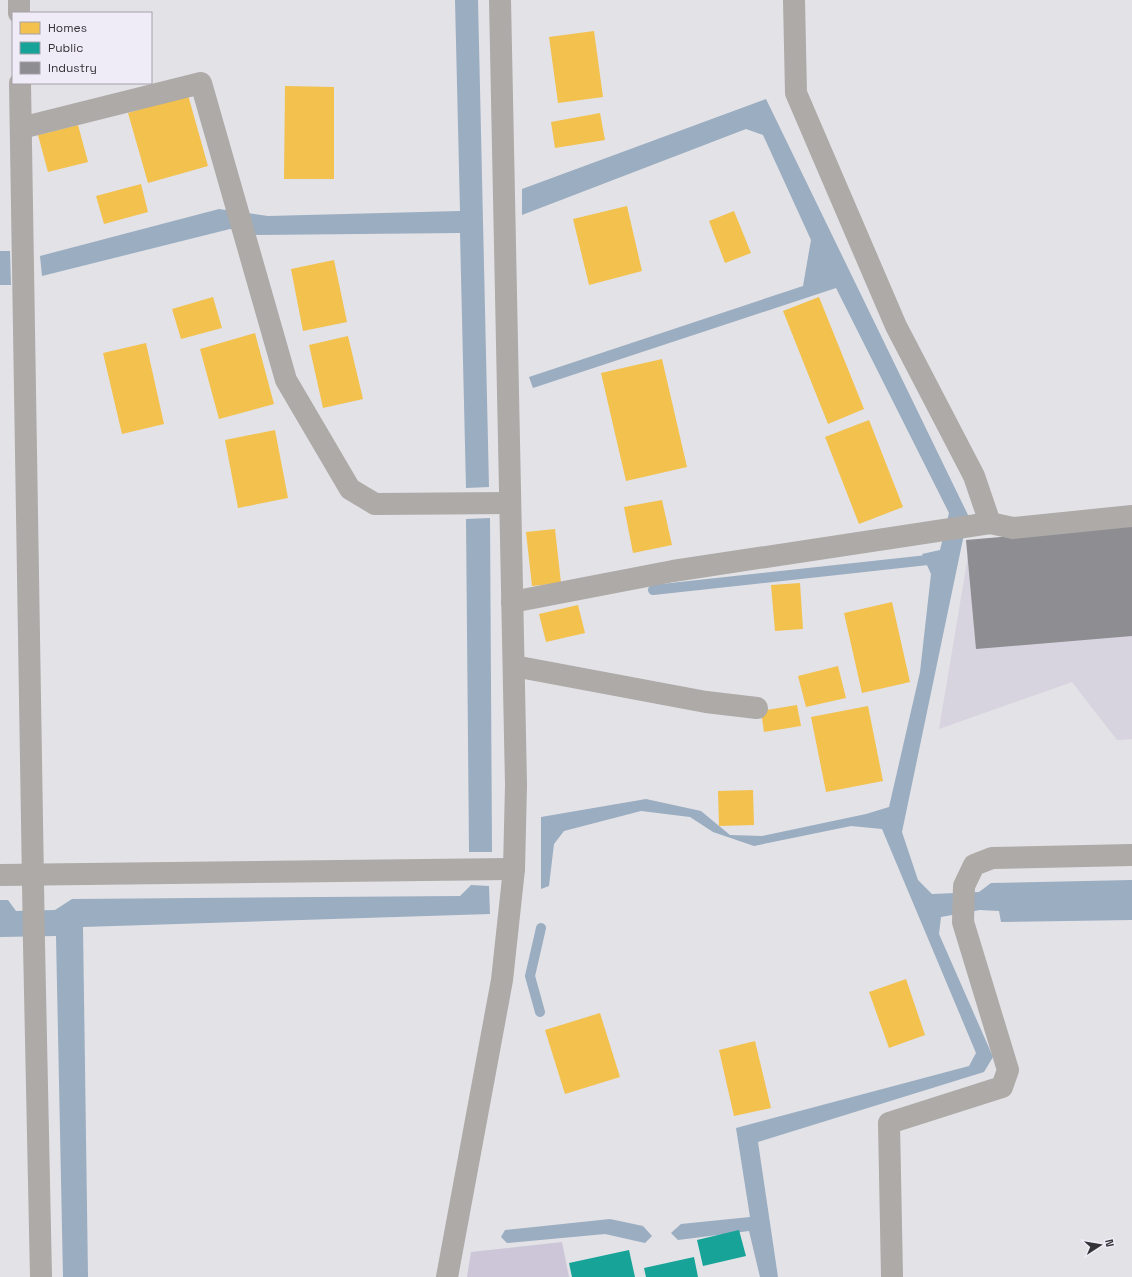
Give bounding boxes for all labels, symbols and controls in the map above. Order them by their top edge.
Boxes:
legend [12,12,152,84]
text: Homes [48,20,87,36]
text: Public [48,40,83,56]
text: Industry [48,60,97,76]
north arrow [1080,1225,1120,1265]
text: N [1102,1238,1117,1248]

